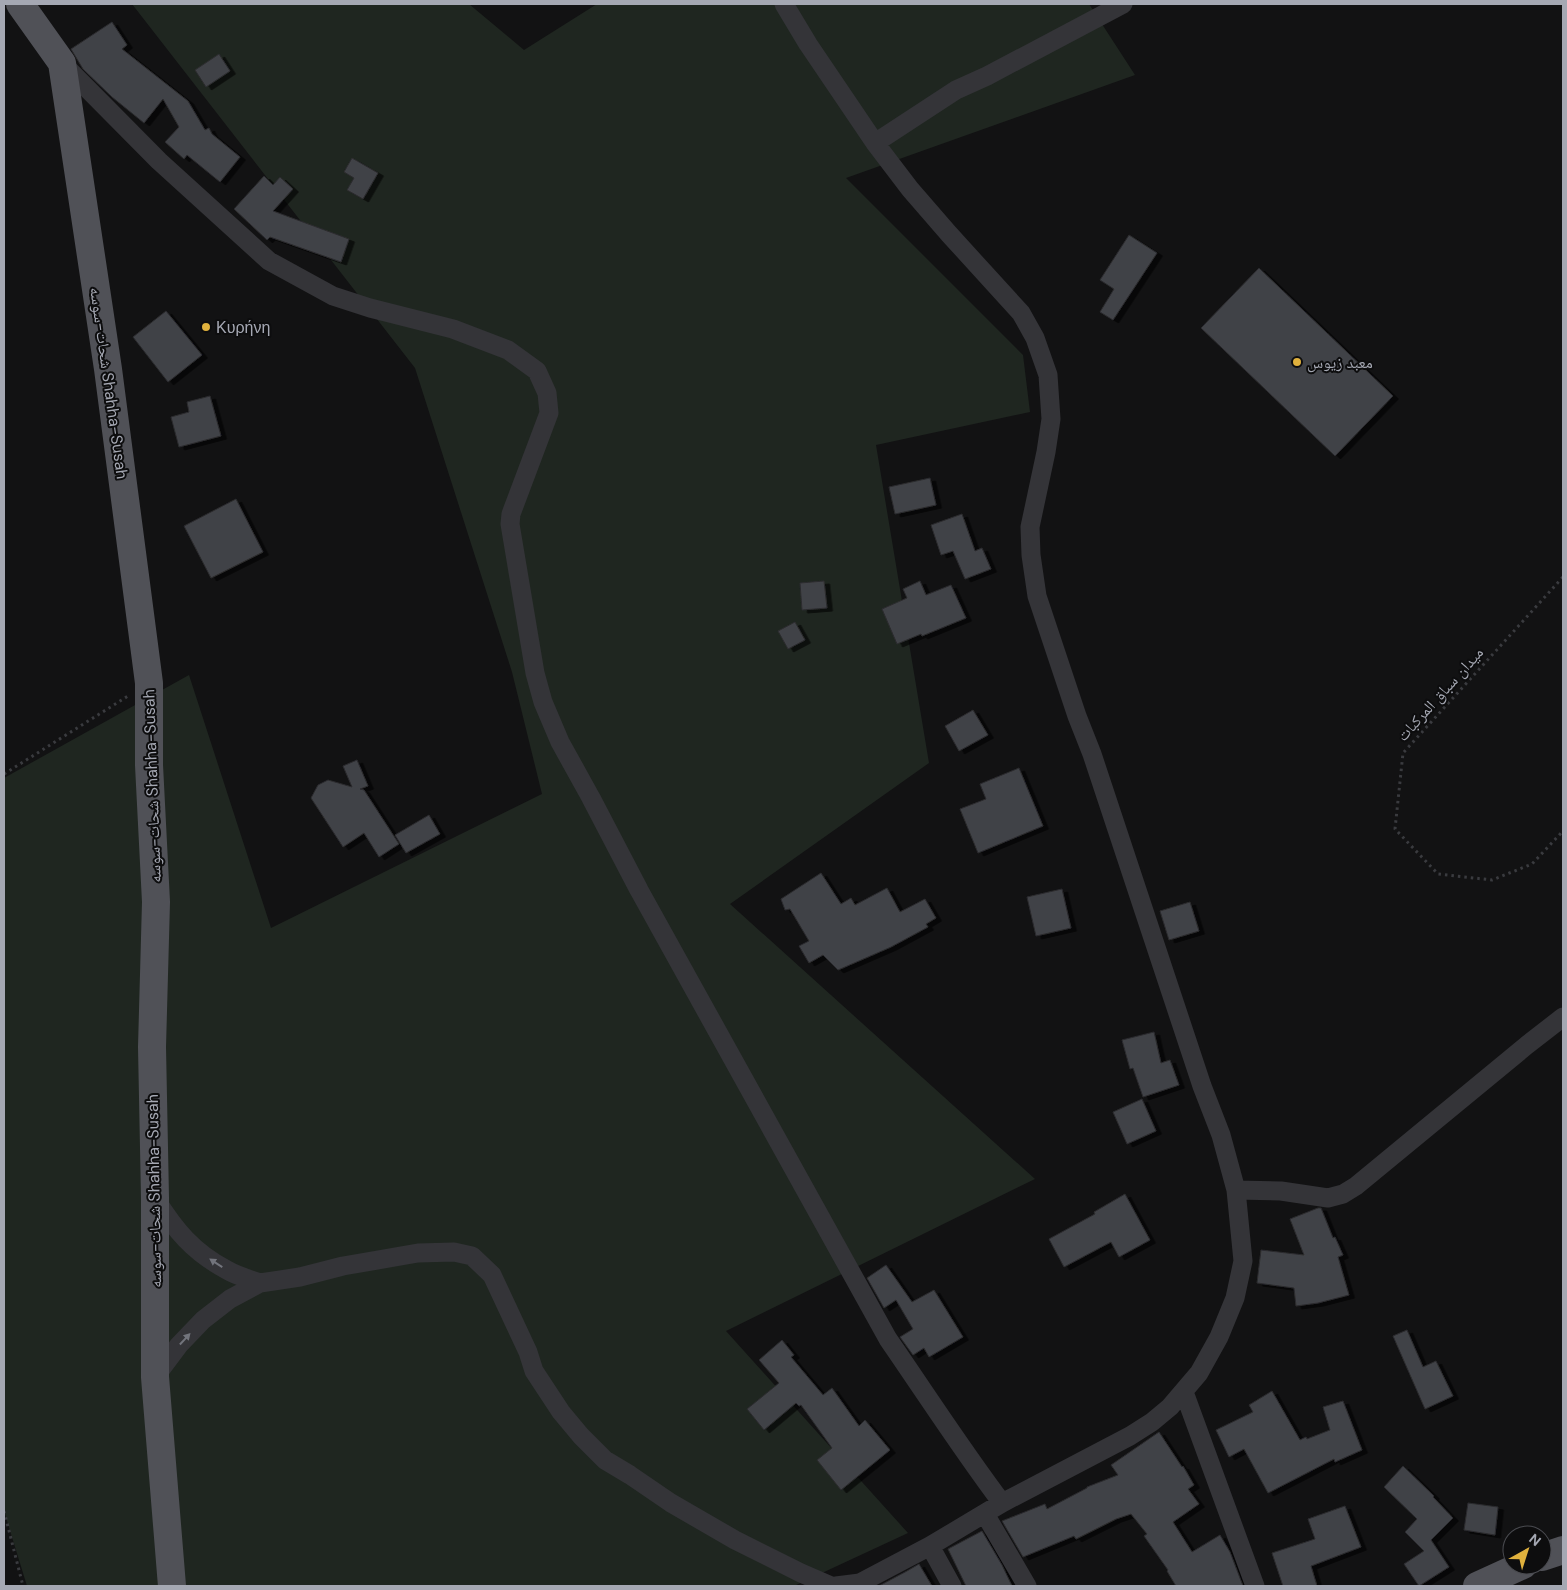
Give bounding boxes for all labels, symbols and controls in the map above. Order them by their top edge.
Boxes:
street label: شحات-سوسه Shahha-Susah [85,286,133,480]
place label: Κυρήνη [216,317,270,338]
marker: Κυρήνη [200,321,212,333]
place label: معبد زيوس [1307,352,1373,373]
marker: معبد زيوس [1291,356,1303,368]
street label: ميدان سباق المركبات [1392,642,1488,746]
street label: شحات-سوسه Shahha-Susah [138,689,166,883]
street label: شحات-سوسه Shahha-Susah [142,1094,166,1288]
one-way arrow [209,1258,222,1268]
one-way arrow [179,1333,191,1345]
north arrow [1502,1525,1552,1575]
text: N [1526,1530,1545,1550]

